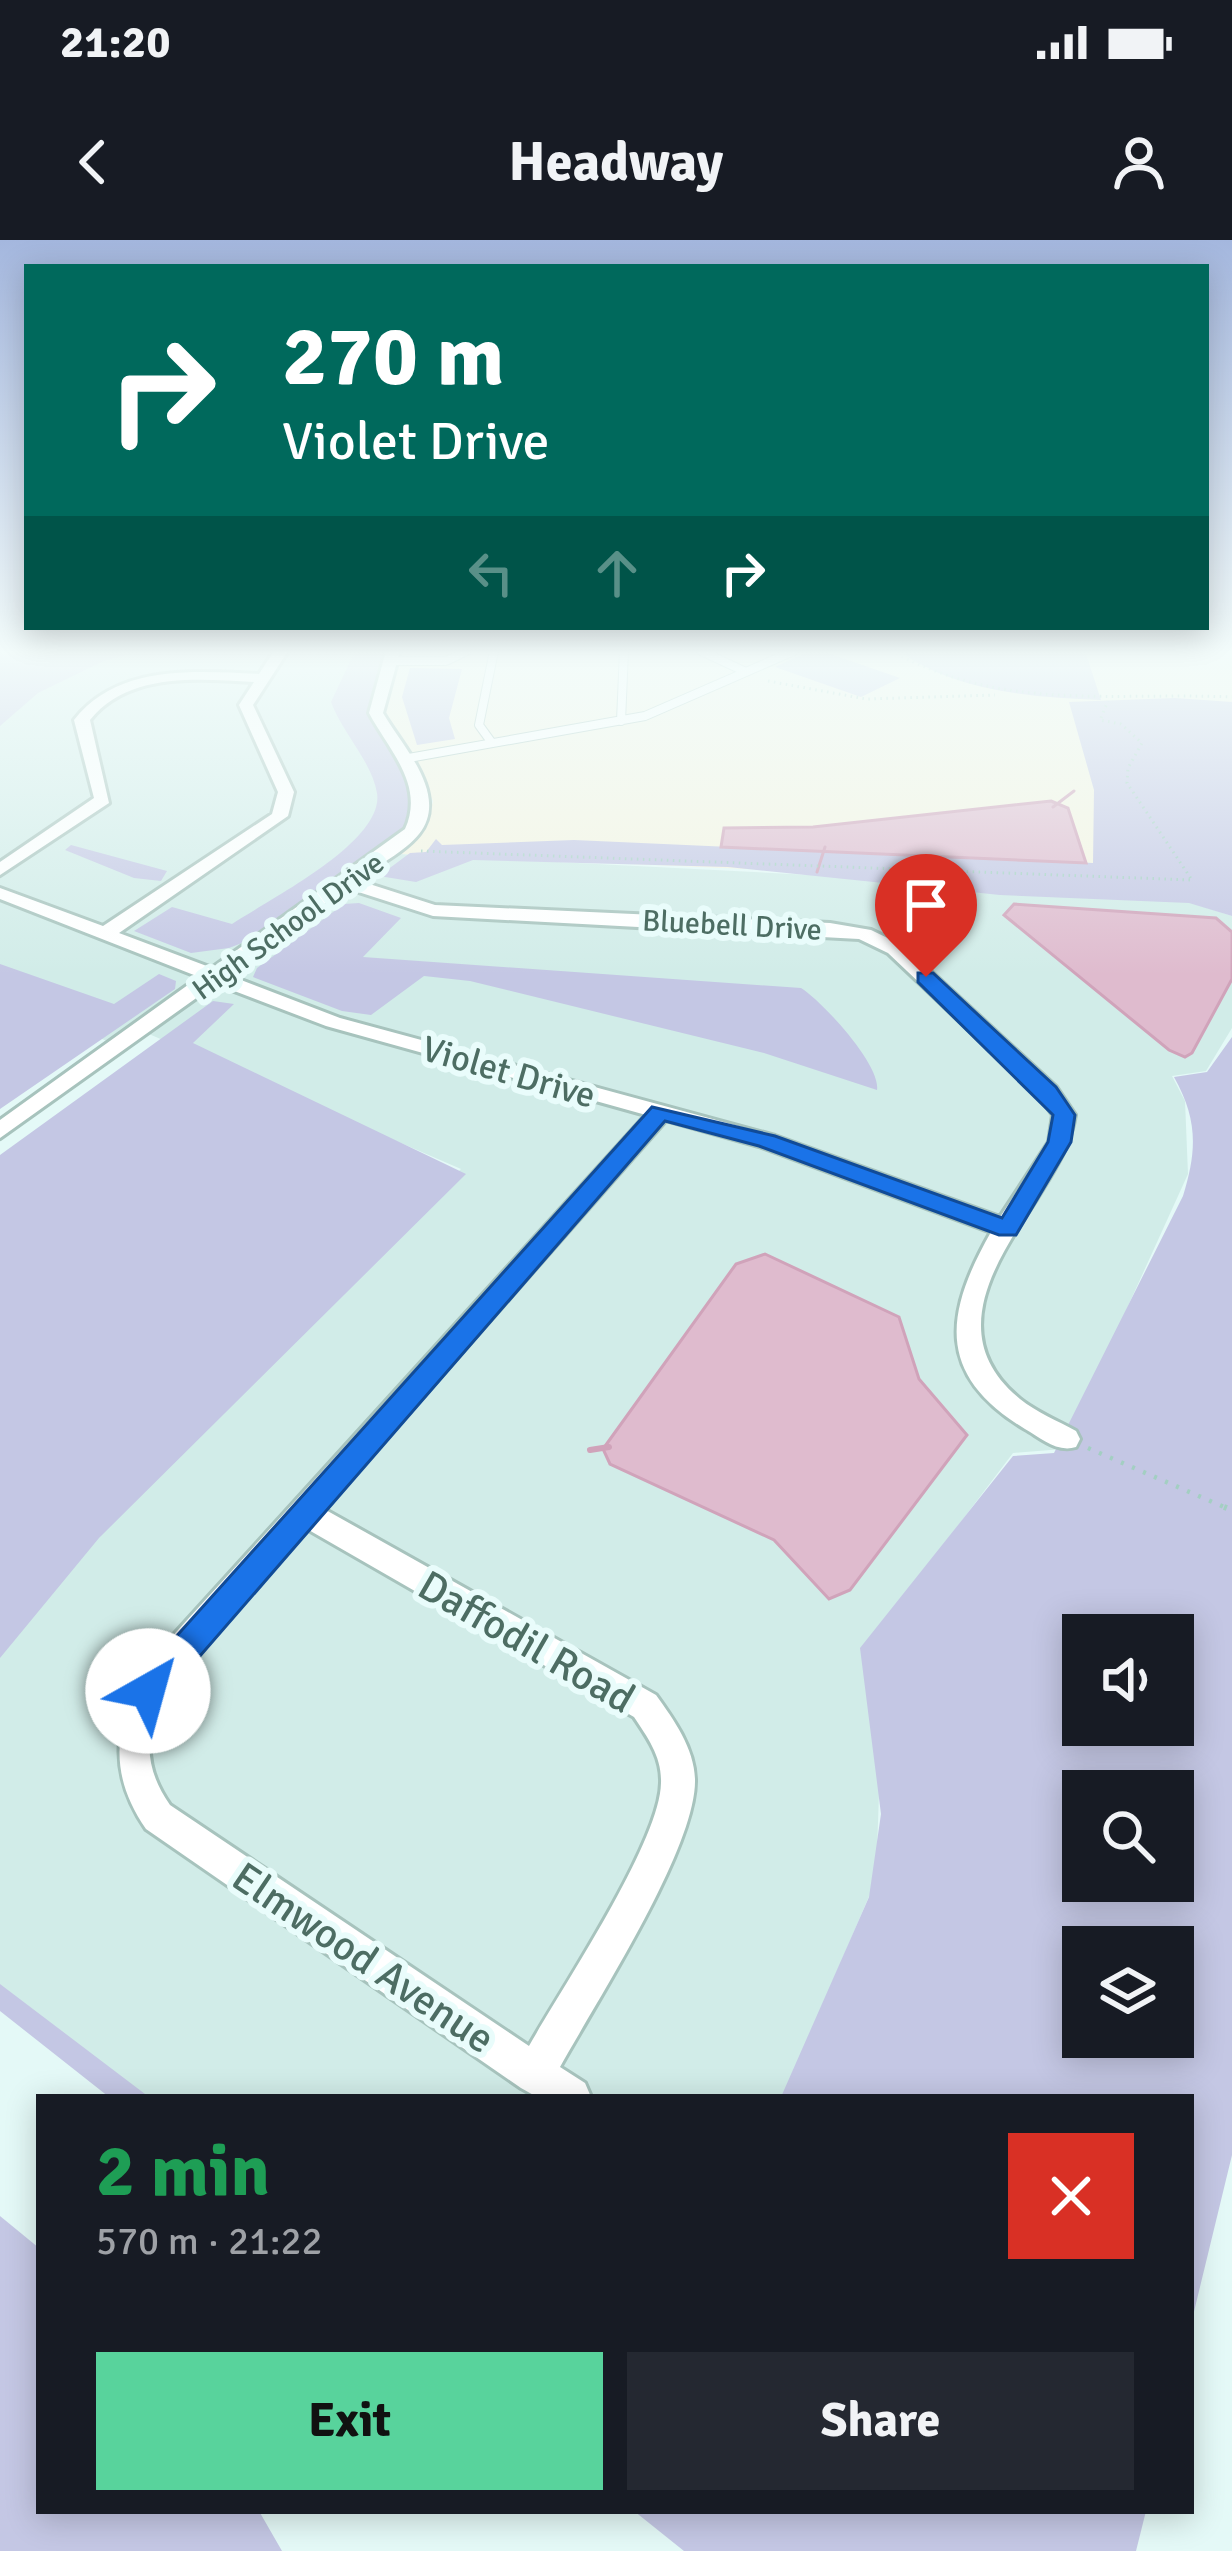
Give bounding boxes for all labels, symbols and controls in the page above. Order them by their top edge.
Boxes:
text: 21:20 [60,15,170,70]
icon: back [60,129,126,195]
text: Headway [509,129,723,196]
icon: person [1106,129,1172,195]
text: 270 m [282,305,504,409]
icon: right [84,312,240,468]
text: Violet Drive [282,408,550,475]
icon: left [458,540,524,606]
icon: ahead [584,540,650,606]
icon: right [710,540,776,606]
street label: High School Drive [185,844,391,1008]
pin [875,854,977,977]
icon: arrive [893,872,959,938]
street label: Bluebell Drive [641,902,823,949]
street label: Violet Drive [417,1026,601,1119]
street label: Daffodil Road [409,1560,644,1725]
map controls [1062,1614,1194,2058]
button: sound [1062,1614,1194,1746]
position arrow [85,1628,211,1754]
button: search [1062,1770,1194,1902]
street label: Elmwood Avenue [222,1852,504,2065]
button: layers [1062,1926,1194,2058]
text: 2 min [96,2127,270,2216]
button: close [1008,2133,1134,2259]
text: 570 m · 21:22 [96,2217,323,2265]
button: Exit [96,2352,603,2490]
button: Share [627,2352,1134,2490]

